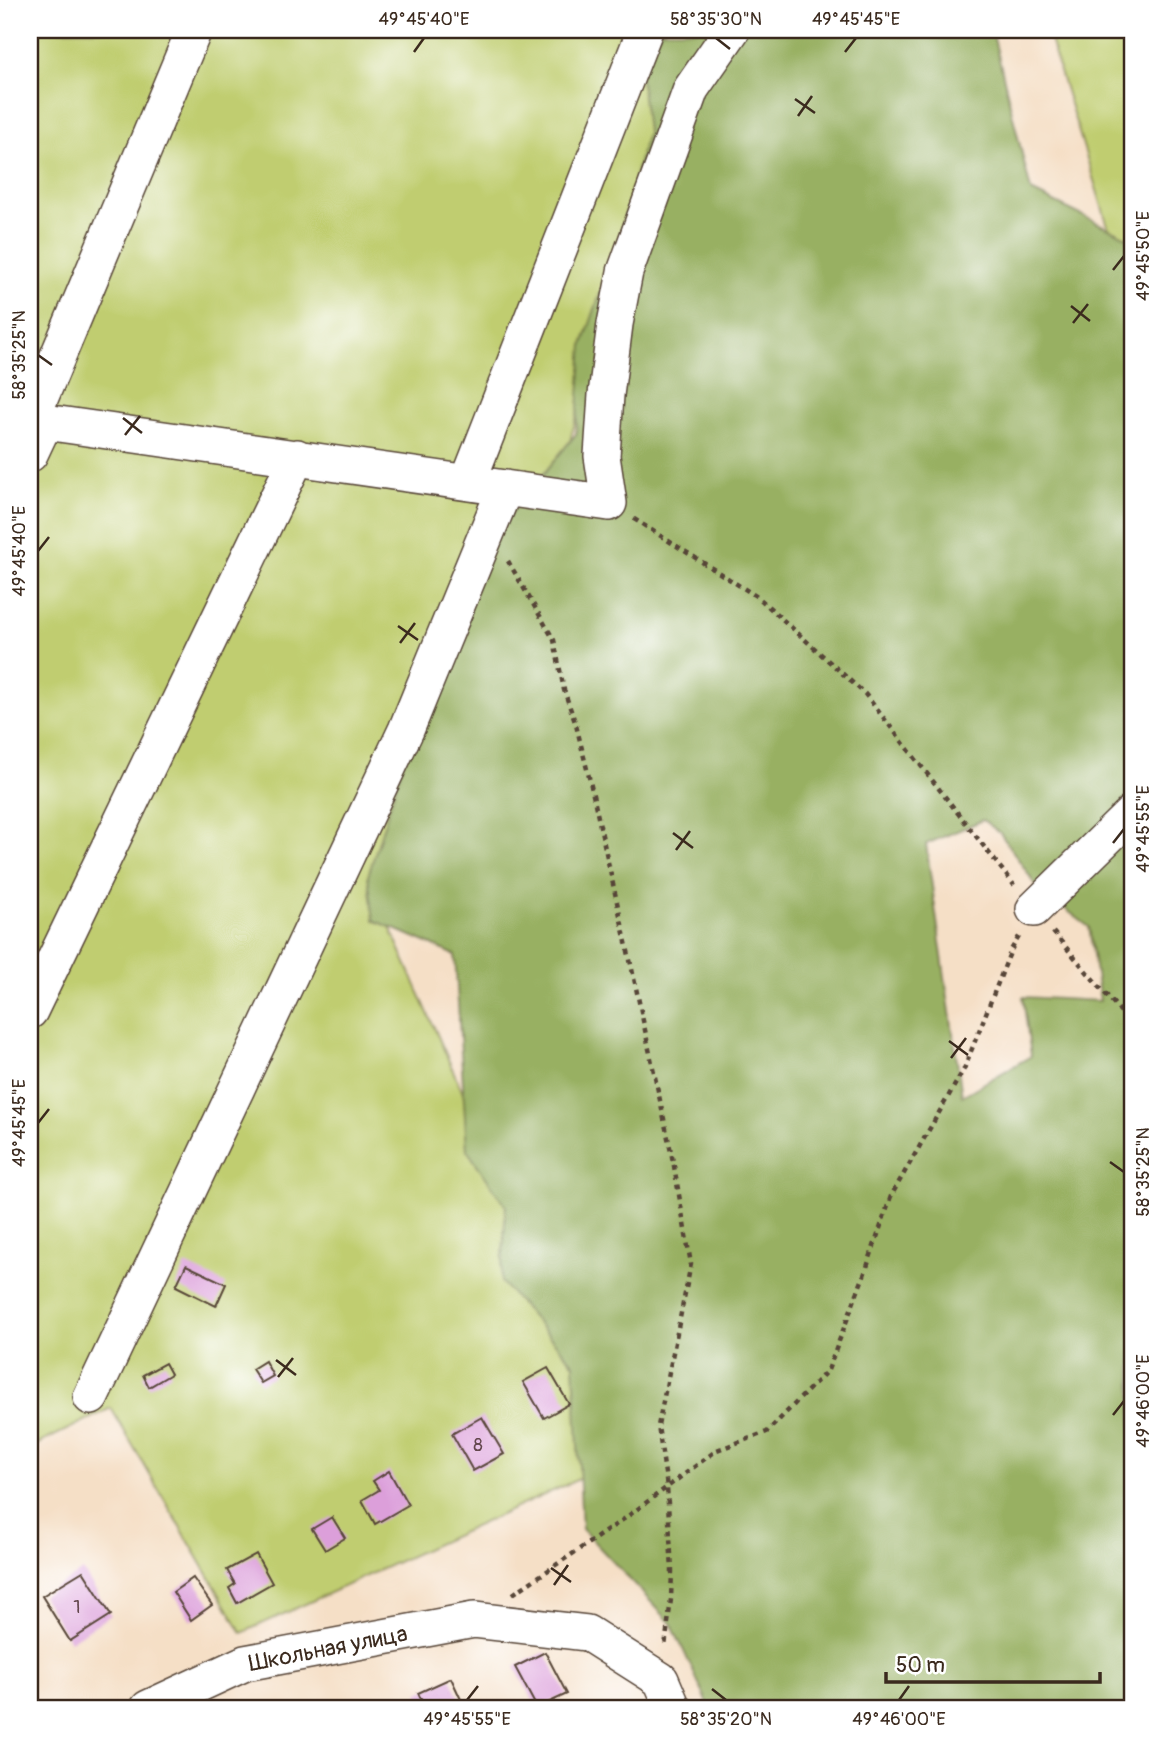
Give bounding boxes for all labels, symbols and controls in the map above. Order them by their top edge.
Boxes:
text: 49°45'40"E [379,8,469,31]
text: 58°35'30"N [670,8,762,31]
text: 49°45'45"E [812,8,900,31]
text: 49°45'50"E [1132,211,1155,301]
text: 58°35'25"N [8,310,31,400]
text: 49°45'40"E [8,506,31,596]
text: 49°45'55"E [1132,785,1155,873]
text: 49°45'45"E [8,1079,31,1167]
text: 58°35'25"N [1132,1127,1155,1217]
text: 49°46'00"E [1132,1354,1155,1448]
house number: 8 [473,1433,483,1457]
house number: 1 [73,1595,81,1619]
street label: Школьная улица [246,1619,410,1678]
scale bar [886,1640,1099,1684]
text: 50 m [896,1652,945,1679]
text: 49°45'55"E [423,1708,511,1731]
text: 58°35'20"N [680,1708,772,1731]
text: 49°46'00"E [852,1708,946,1731]

